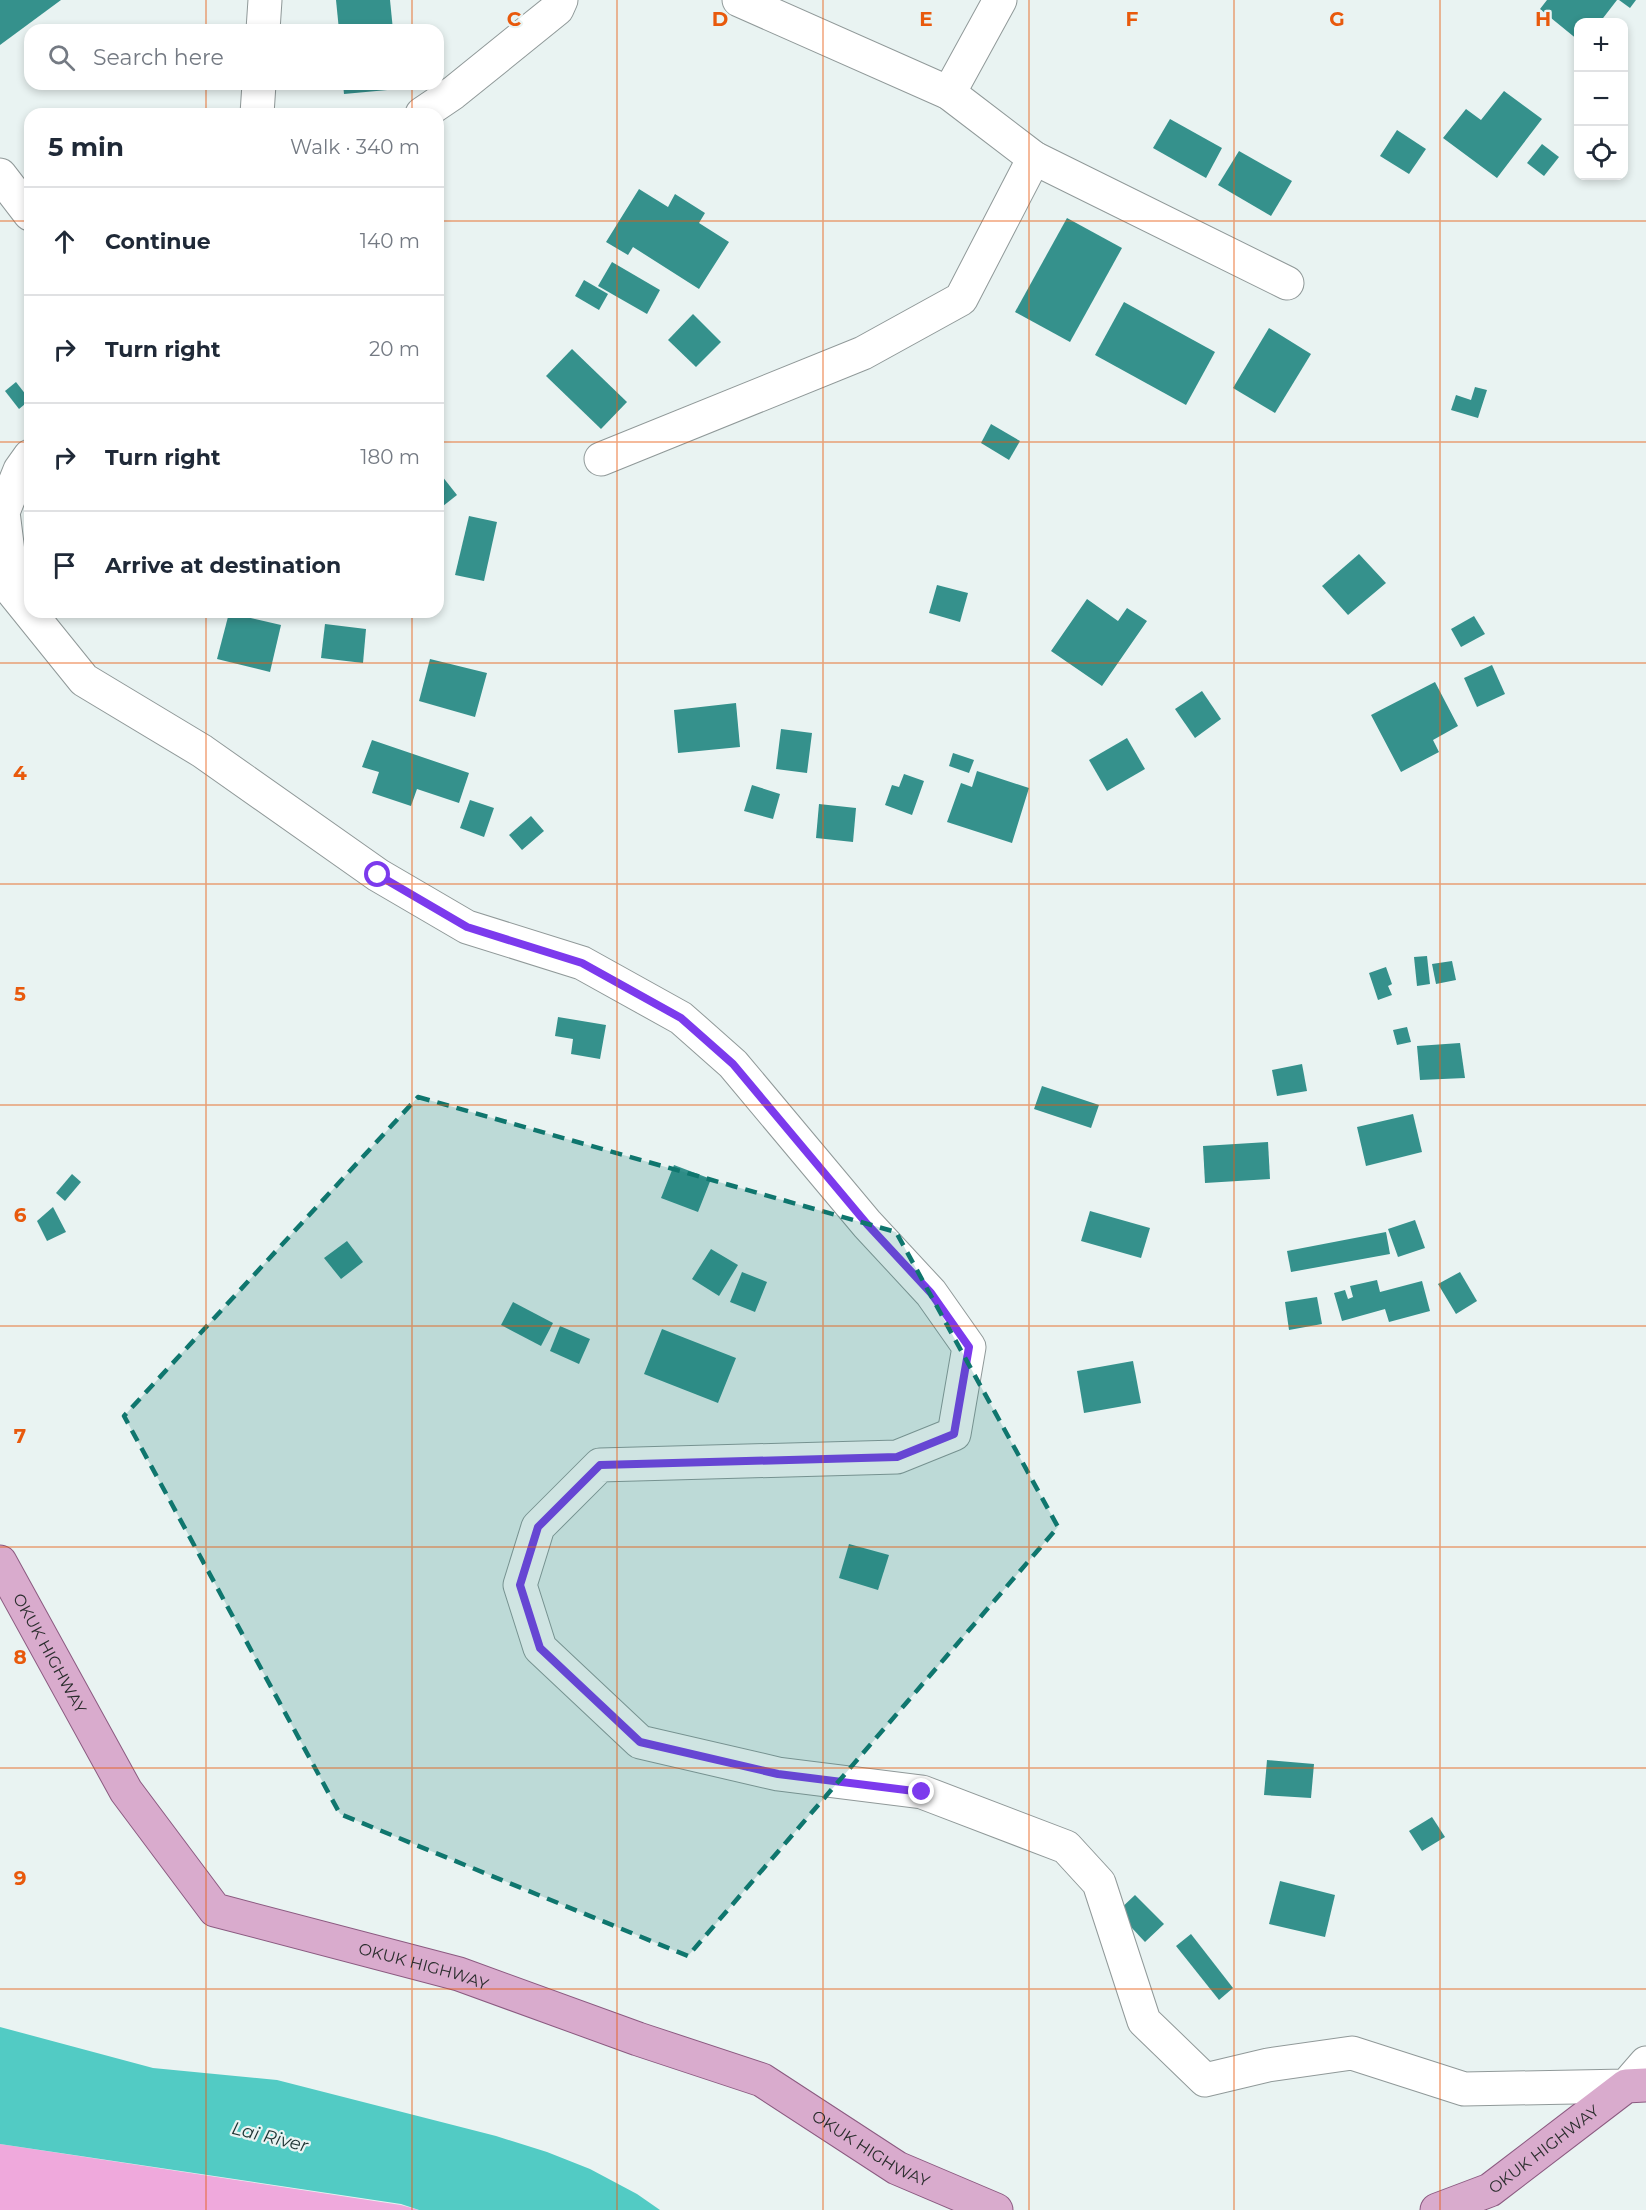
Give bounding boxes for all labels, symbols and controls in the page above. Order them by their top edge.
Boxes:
text: C [507,7,522,31]
text: D [712,7,728,31]
text: E [919,7,933,31]
text: F [1126,7,1139,31]
text: G [1329,7,1345,31]
text: H [1535,7,1551,31]
map controls [1574,18,1628,180]
button: + [1574,18,1628,72]
search box [24,24,444,90]
icon: search [45,41,78,74]
text: Search here [93,44,224,71]
button: − [1574,72,1628,126]
button: locate [1574,126,1628,180]
text: 5 min [48,131,124,163]
text: Walk · 340 m [290,135,420,159]
icon: ahead [48,225,81,258]
text: Continue [105,228,211,255]
text: 140 m [360,229,420,253]
icon: right [48,333,81,366]
text: Turn right [105,336,220,363]
text: 20 m [369,337,420,361]
icon: right [48,441,81,474]
text: Turn right [105,444,220,471]
text: 180 m [360,445,420,469]
icon: arrive [48,549,81,582]
text: Arrive at destination [105,552,341,579]
text: 4 [13,761,27,785]
route start [364,861,390,887]
text: 5 [14,982,26,1006]
text: 6 [14,1203,27,1227]
text: 7 [14,1424,26,1448]
street label: OKUK HIGHWAY [9,1590,91,1717]
text: 8 [13,1645,27,1669]
route end [908,1778,934,1804]
text: 9 [14,1866,26,1890]
street label: OKUK HIGHWAY [357,1939,492,1994]
street label: OKUK HIGHWAY [1485,2101,1603,2198]
street label: OKUK HIGHWAY [808,2106,933,2191]
water label: Lai River [230,2117,311,2157]

